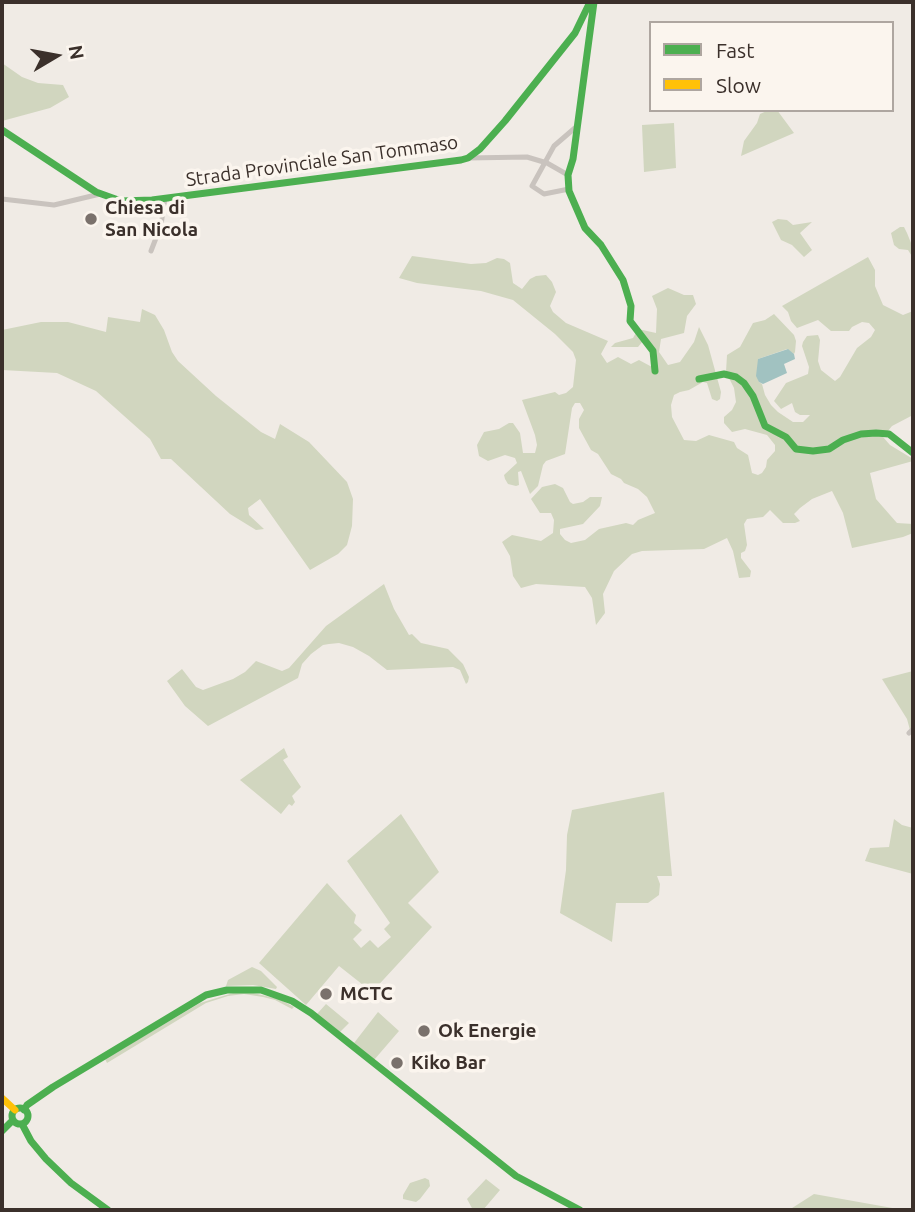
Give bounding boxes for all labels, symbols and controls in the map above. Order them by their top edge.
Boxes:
north arrow [21,21,91,91]
legend [649,21,894,112]
text: Fast [716,38,754,62]
text: N [65,43,89,61]
text: Slow [716,73,761,97]
street label: Strada Provinciale San Tommaso [184,131,460,191]
place label: Chiesa di San Nicola [105,197,198,241]
marker: Chiesa di San Nicola [83,211,99,227]
place label: MCTC [340,983,393,1005]
marker: MCTC [318,986,334,1002]
place label: Ok Energie [438,1020,537,1042]
marker: Ok Energie [416,1023,432,1039]
place label: Kiko Bar [411,1052,486,1074]
marker: Kiko Bar [389,1055,405,1071]

